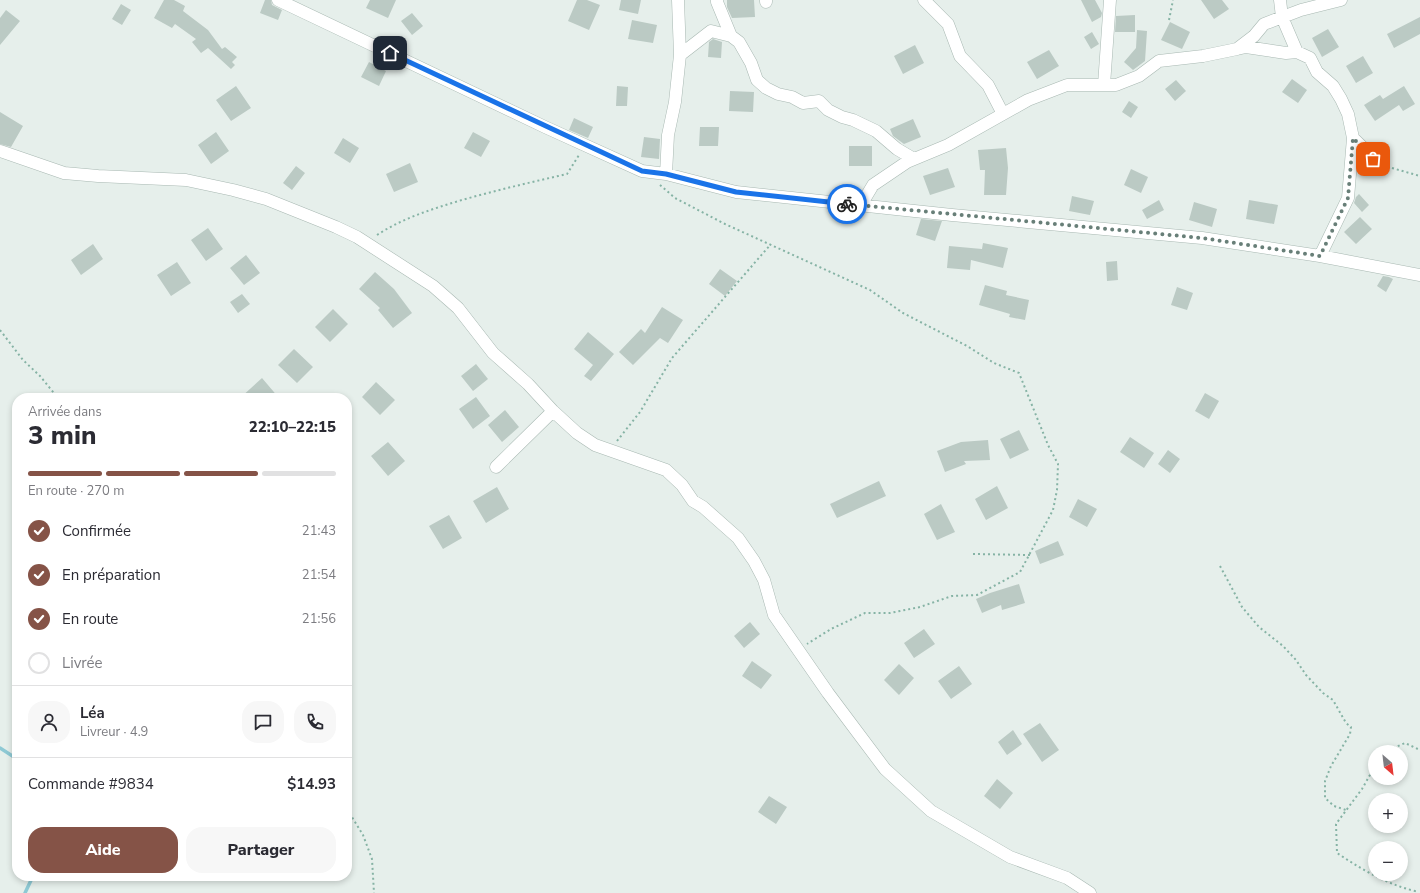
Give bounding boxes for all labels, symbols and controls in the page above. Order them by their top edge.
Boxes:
pin [373,36,407,70]
icon: home [379,42,401,64]
pin [1356,142,1390,176]
icon: bag [1362,148,1384,170]
courier [827,184,867,224]
icon: bike [836,193,858,215]
text: Arrivée dans [28,403,102,421]
text: 22:10–22:15 [249,417,336,437]
text: 3 min [28,418,96,453]
text: En route · 270 m [28,482,124,500]
icon: check [28,520,50,542]
text: Confirmée [62,521,131,541]
text: 21:43 [302,522,336,540]
icon: check [28,564,50,586]
text: En préparation [62,565,161,585]
text: 21:54 [302,566,336,584]
icon: check [28,608,50,630]
text: En route [62,609,118,629]
text: 21:56 [302,610,336,628]
text: Livrée [62,653,103,673]
button: person [28,701,70,743]
button: chat [242,701,284,743]
button: phone [294,701,336,743]
text: Léa [80,703,105,723]
text: Livreur · 4.9 [80,723,148,741]
north arrow [1368,745,1408,785]
map controls [1368,745,1408,881]
text: Commande #9834 [28,774,154,794]
text: $14.93 [287,774,336,794]
button: + [1368,793,1408,833]
button: Aide [28,827,178,873]
button: Partager [186,827,336,873]
button: − [1368,841,1408,881]

